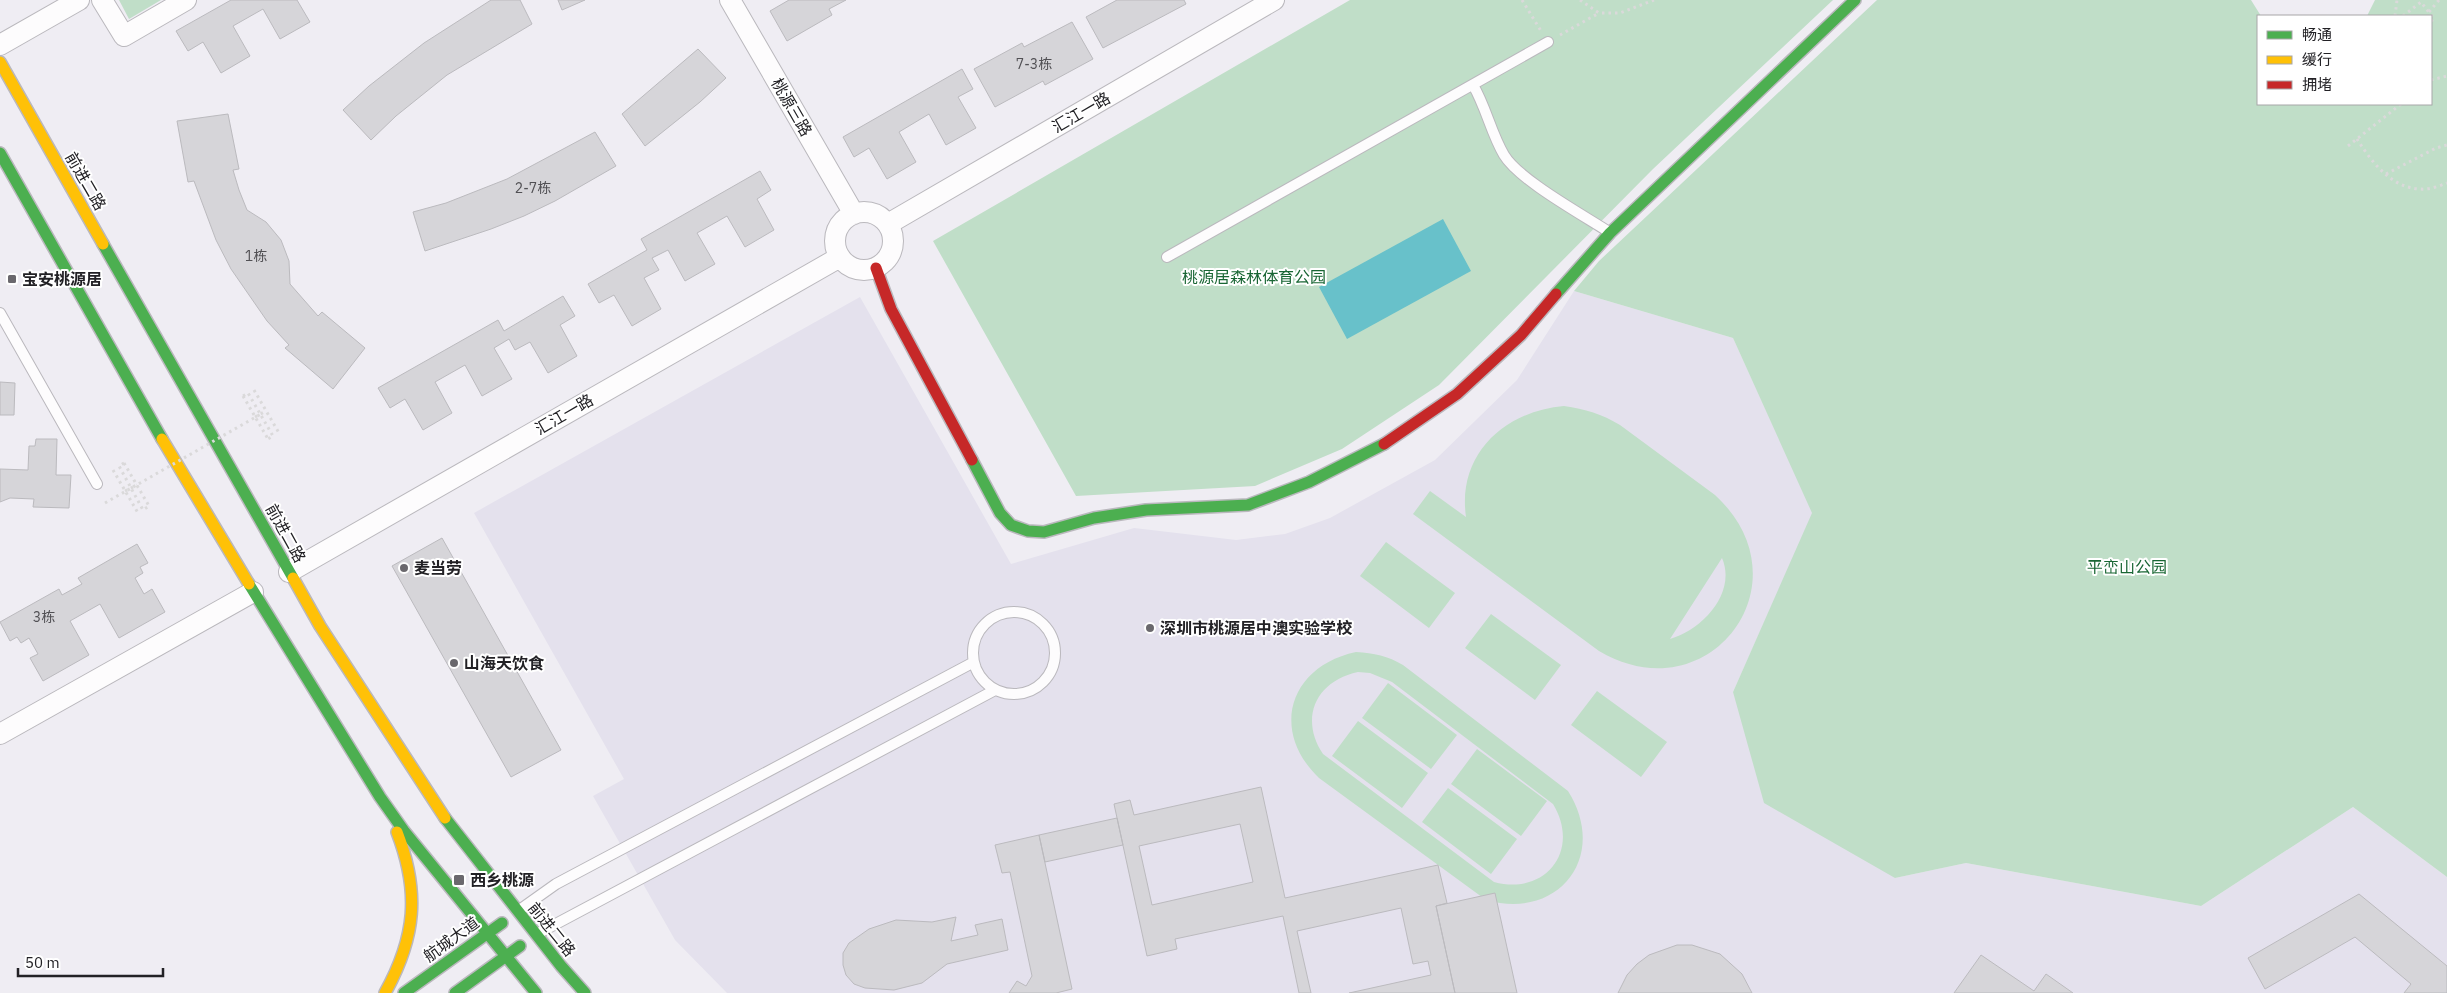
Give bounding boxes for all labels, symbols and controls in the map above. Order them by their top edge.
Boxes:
legend [2257,15,2432,105]
text: 畅通 [2302,25,2332,44]
text: 缓行 [2302,50,2332,69]
house number: 7-3栋 [1016,55,1052,73]
street label: 桃源三路 [767,74,817,140]
text: 拥堵 [2302,75,2332,94]
street label: 汇江一路 [1048,87,1114,137]
street label: 前进二路 [61,148,111,214]
house number: 2-7栋 [515,179,551,197]
house number: 1栋 [245,247,267,265]
park label: 桃源居森林体育公园 [1182,267,1326,287]
place label: 宝安桃源居 [22,269,102,289]
marker: 宝安桃源居 [6,273,18,285]
street label: 汇江一路 [531,389,597,439]
street label: 前进二路 [262,500,310,566]
park label: 平峦山公园 [2087,557,2167,577]
place label: 麦当劳 [414,558,462,578]
marker: 麦当劳 [398,562,410,574]
house number: 3栋 [33,608,55,626]
place label: 深圳市桃源居中澳实验学校 [1160,618,1353,638]
marker: 深圳市桃源居中澳实验学校 [1144,622,1156,634]
place label: 山海天饮食 [464,653,545,673]
marker: 山海天饮食 [448,657,460,669]
place label: 西乡桃源 [470,870,534,890]
marker: 西乡桃源 [452,873,466,887]
street label: 前进二路 [524,898,580,960]
street label: 航城大道 [419,912,483,966]
scale bar [18,946,162,978]
text: 50 m [25,953,60,972]

